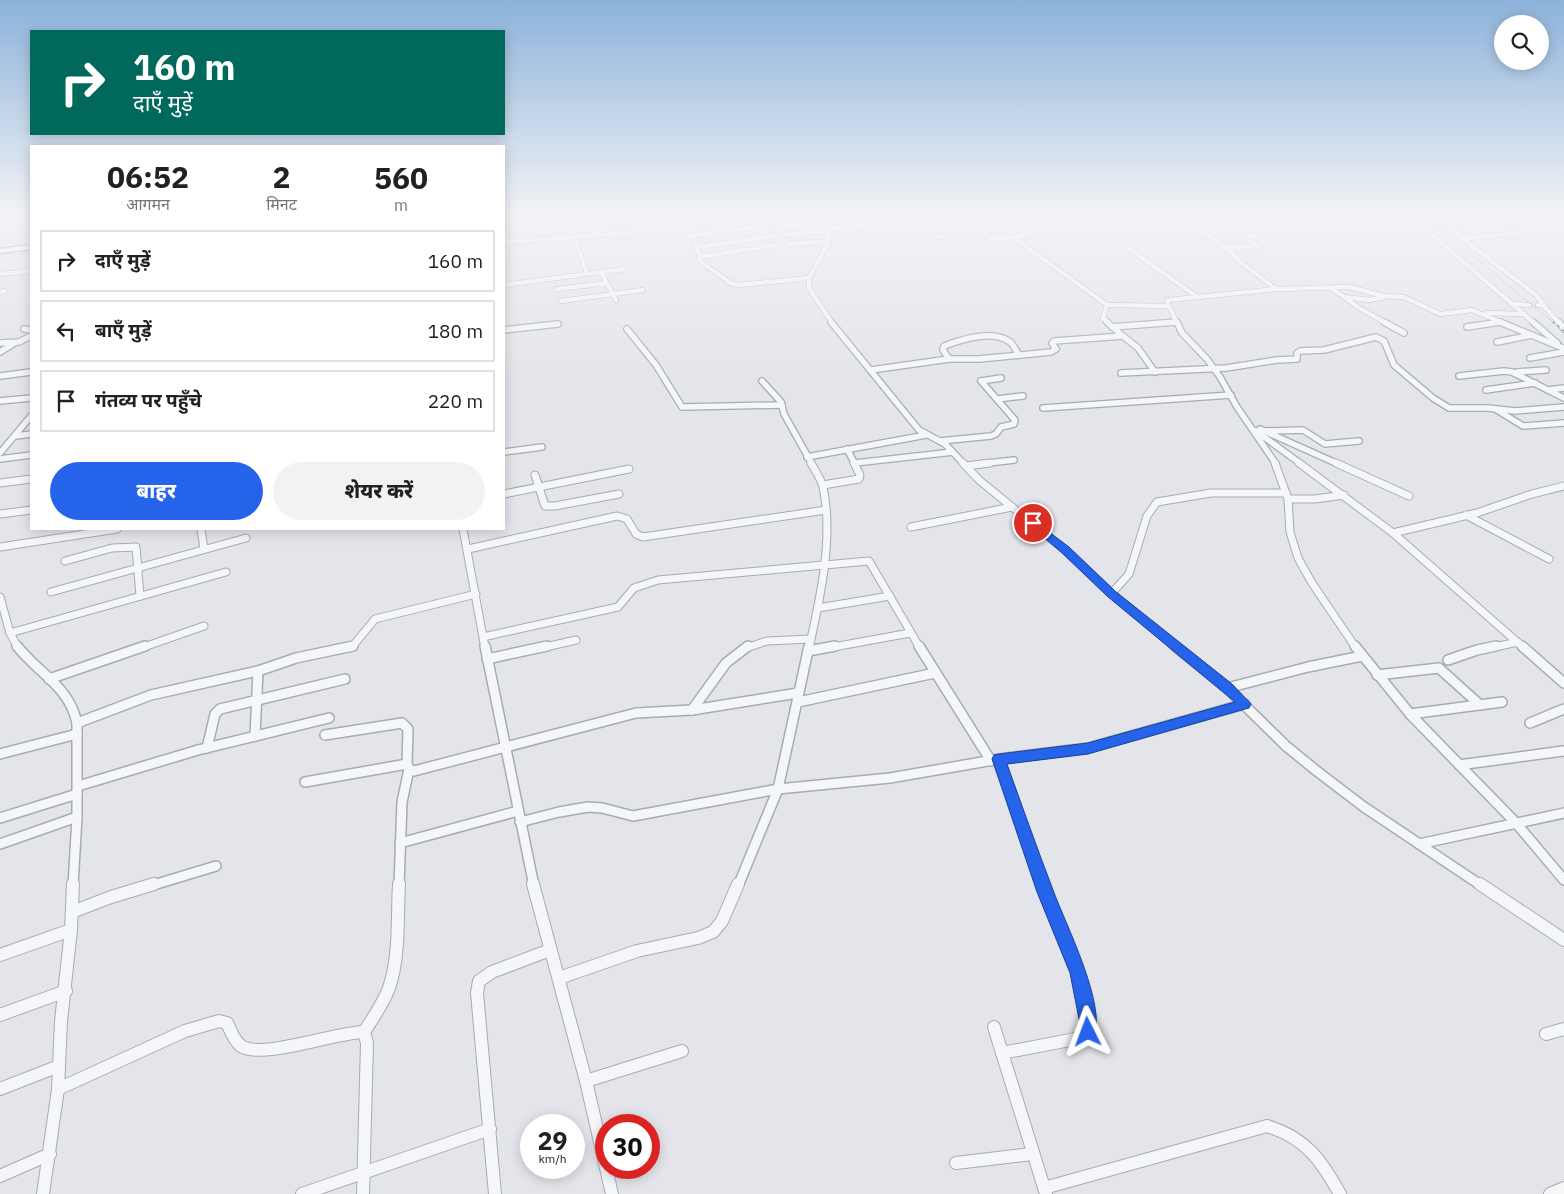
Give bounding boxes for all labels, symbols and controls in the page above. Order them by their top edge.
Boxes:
map controls [1494,15,1549,70]
button: search [1494,15,1549,70]
text: 160 m [133,44,236,90]
icon: right [50,50,115,115]
text: दाएँ मुड़ें [133,88,193,117]
text: 06:52 [107,157,189,196]
text: 2 [272,157,290,196]
text: 560 [374,158,428,197]
text: आगमन [126,194,170,214]
text: मिनट [266,194,297,214]
text: m [394,195,408,215]
icon: right [52,247,80,275]
text: दाएँ मुड़ें [95,248,151,272]
text: 160 m [428,249,483,273]
icon: left [52,317,80,345]
text: बाएँ मुड़ें [95,318,152,342]
text: 180 m [428,319,483,343]
icon: arrive [52,387,80,415]
text: गंतव्य पर पहुँचे [95,388,202,412]
text: 220 m [428,389,483,413]
button: बाहर [50,462,263,520]
button: शेयर करें [273,462,485,520]
pin [1012,502,1054,544]
icon: arrive [1019,509,1047,537]
position arrow [1061,1005,1113,1057]
speed limit sign: 30 [595,1114,660,1179]
text: 29 [537,1124,568,1157]
text: km/h [538,1151,567,1166]

